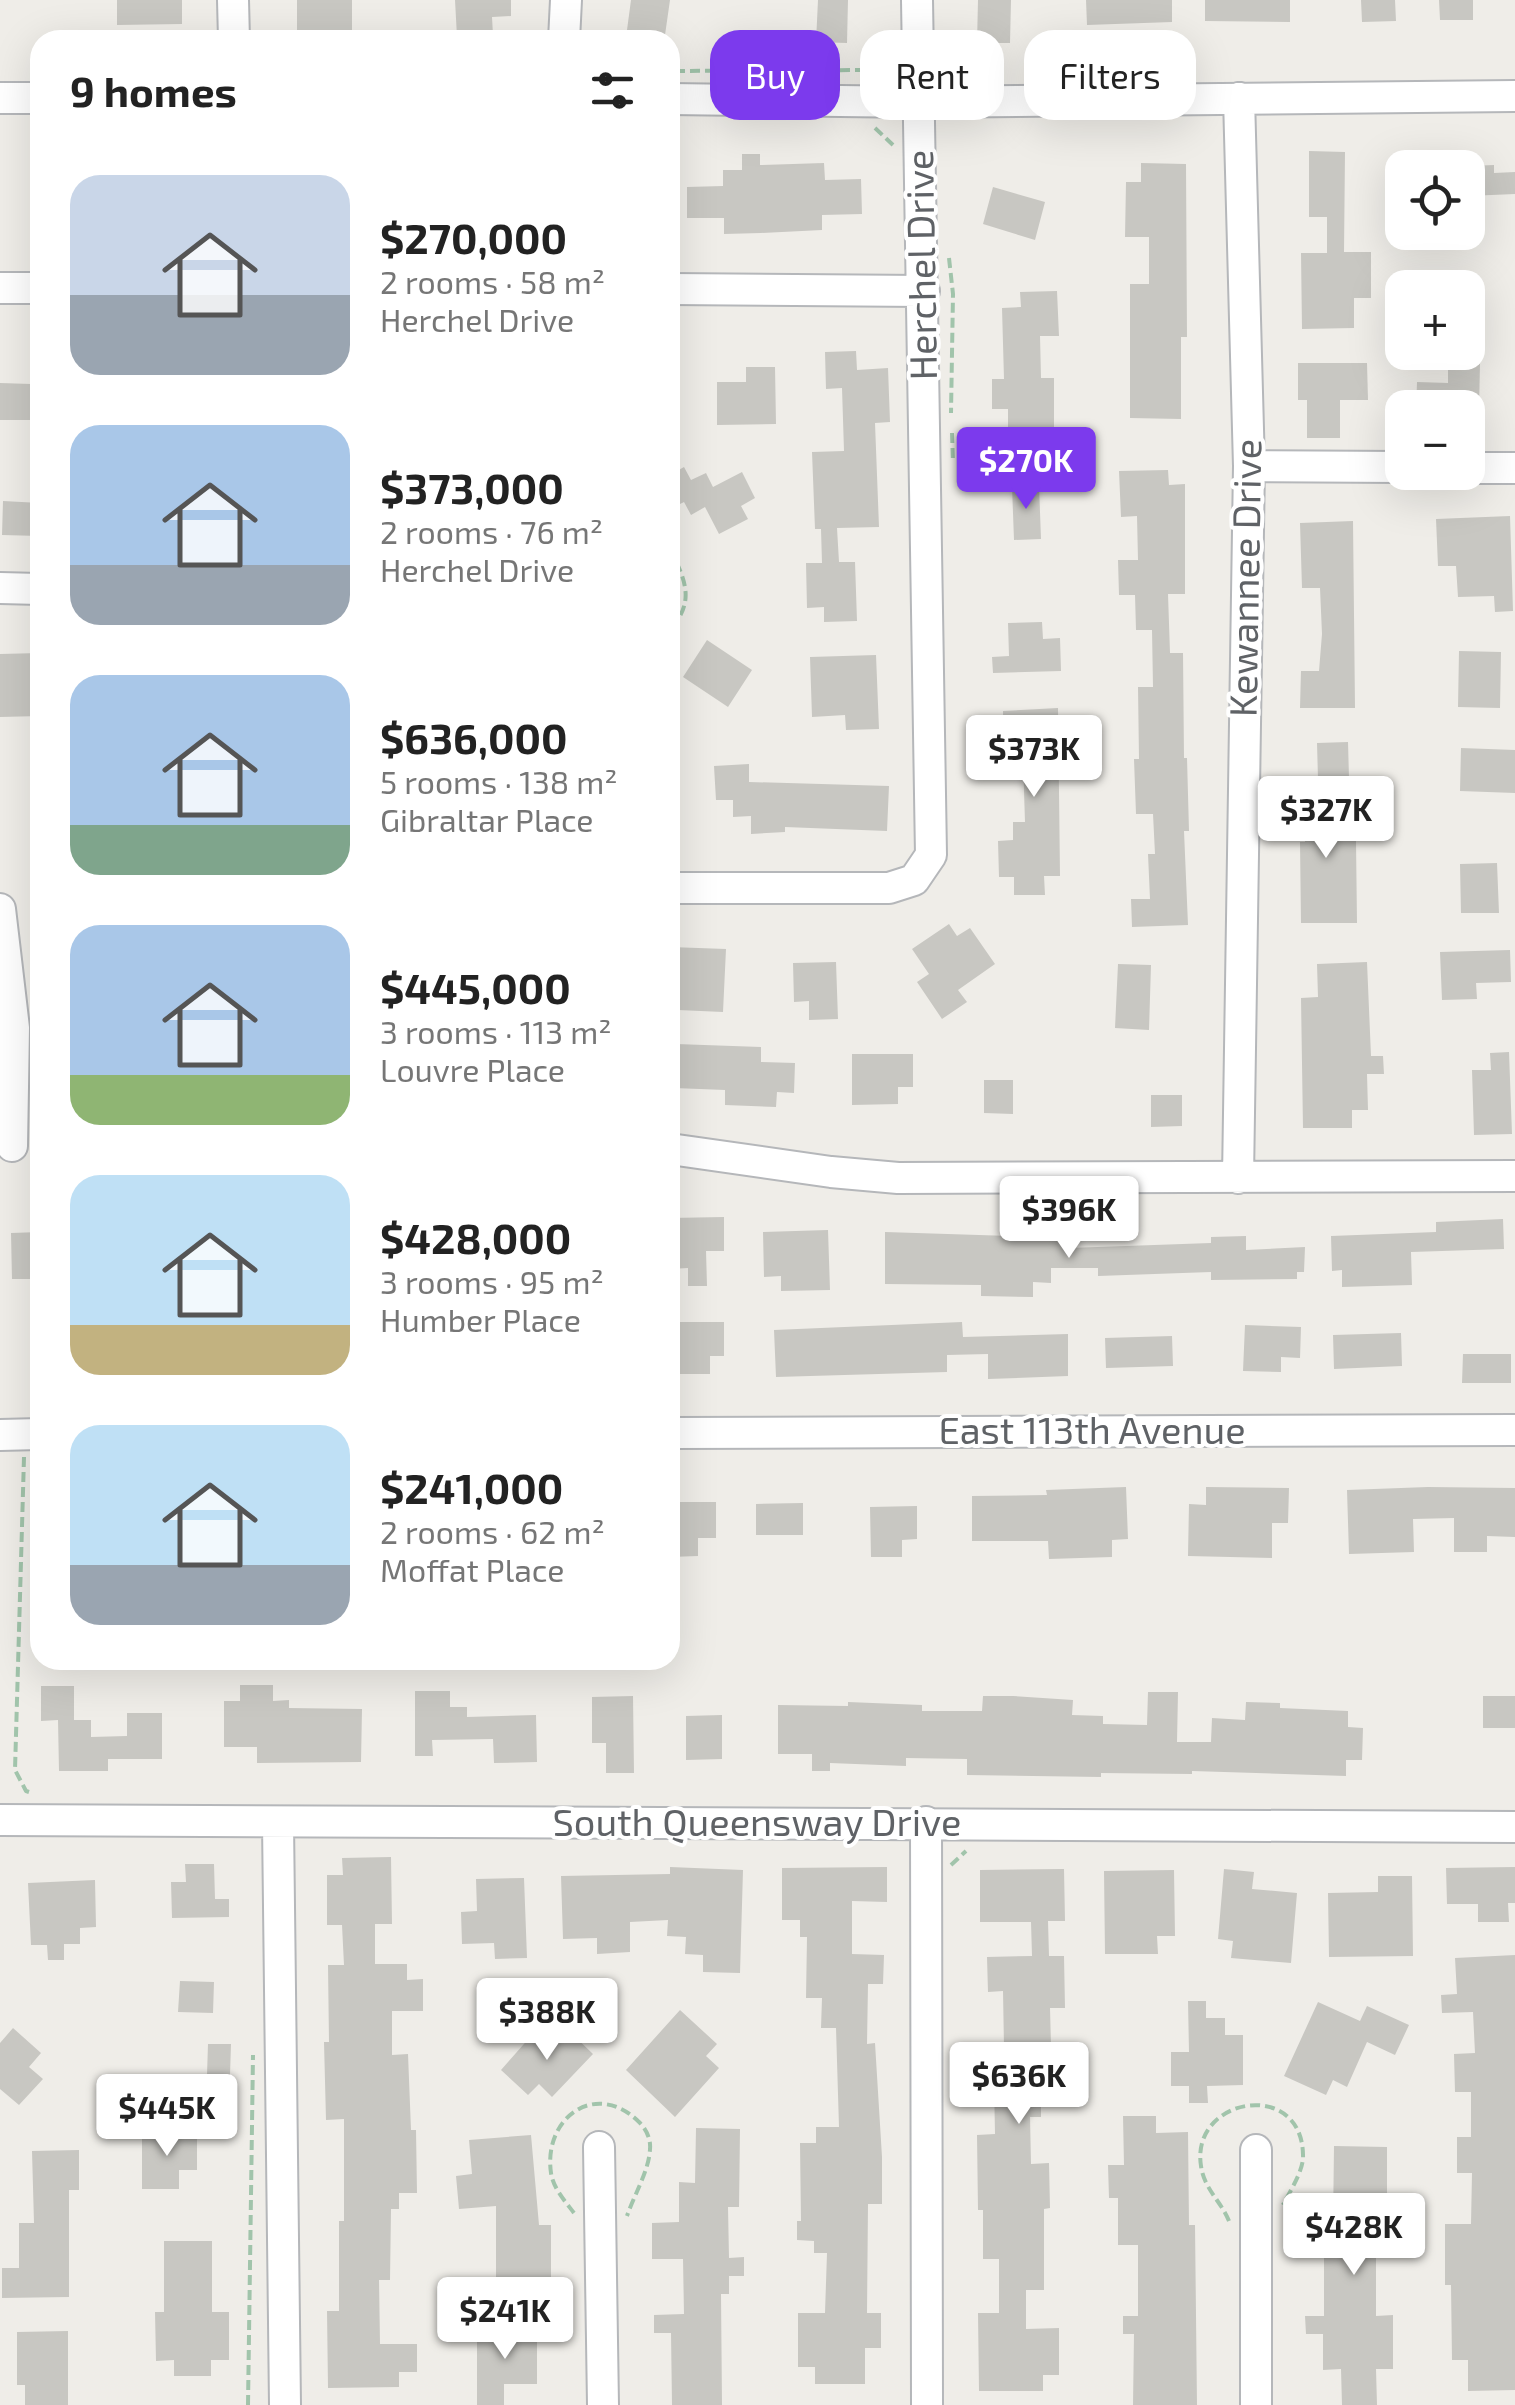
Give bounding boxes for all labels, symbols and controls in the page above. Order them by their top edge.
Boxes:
chip: Buy [710,30,840,120]
chip: Rent [860,30,1004,120]
chip: Filters [1024,30,1196,120]
icon: filters [585,63,640,118]
text: 9 homes [70,65,237,115]
street label: Herchel Drive [895,149,945,381]
map controls [1385,150,1485,490]
button: locate [1385,150,1485,250]
text: $270,000 [380,212,567,262]
icon: home [150,215,270,335]
text: 2 rooms · 58 m² [380,262,605,300]
button: + [1385,270,1485,370]
text: Herchel Drive [380,300,574,338]
button: − [1385,390,1485,490]
pin: $270K [956,427,1096,512]
street label: Kewannee Drive [1219,439,1269,717]
text: $270K [979,440,1073,478]
text: $373,000 [380,462,564,512]
icon: home [150,465,270,585]
text: 2 rooms · 76 m² [380,512,603,550]
text: Herchel Drive [380,550,574,588]
text: $636,000 [380,712,567,762]
icon: home [150,715,270,835]
pin: $373K [964,715,1104,800]
text: $373K [988,728,1080,766]
text: 5 rooms · 138 m² [380,762,618,800]
pin: $327K [1256,776,1396,861]
text: $327K [1280,789,1372,827]
text: Gibraltar Place [380,800,594,838]
text: $445,000 [380,962,571,1012]
icon: home [150,965,270,1085]
text: 3 rooms · 113 m² [380,1012,612,1050]
text: Louvre Place [380,1050,565,1088]
pin: $396K [999,1176,1139,1261]
text: $396K [1022,1189,1116,1227]
text: $428,000 [380,1212,571,1262]
icon: home [150,1215,270,1335]
text: 3 rooms · 95 m² [380,1262,604,1300]
text: Humber Place [380,1300,581,1338]
street label: East 113th Avenue [938,1406,1246,1452]
text: $241,000 [380,1462,563,1512]
icon: home [150,1465,270,1585]
text: 2 rooms · 62 m² [380,1512,605,1550]
text: Moffat Place [380,1550,564,1588]
street label: South Queensway Drive [553,1798,961,1844]
pin: $388K [477,1978,617,2063]
text: $388K [499,1991,595,2029]
pin: $636K [949,2042,1089,2127]
text: $636K [972,2055,1066,2093]
pin: $445K [97,2074,237,2159]
text: $445K [118,2087,216,2125]
pin: $428K [1284,2193,1424,2278]
text: $428K [1305,2206,1403,2244]
pin: $241K [435,2277,575,2362]
text: $241K [459,2290,551,2328]

